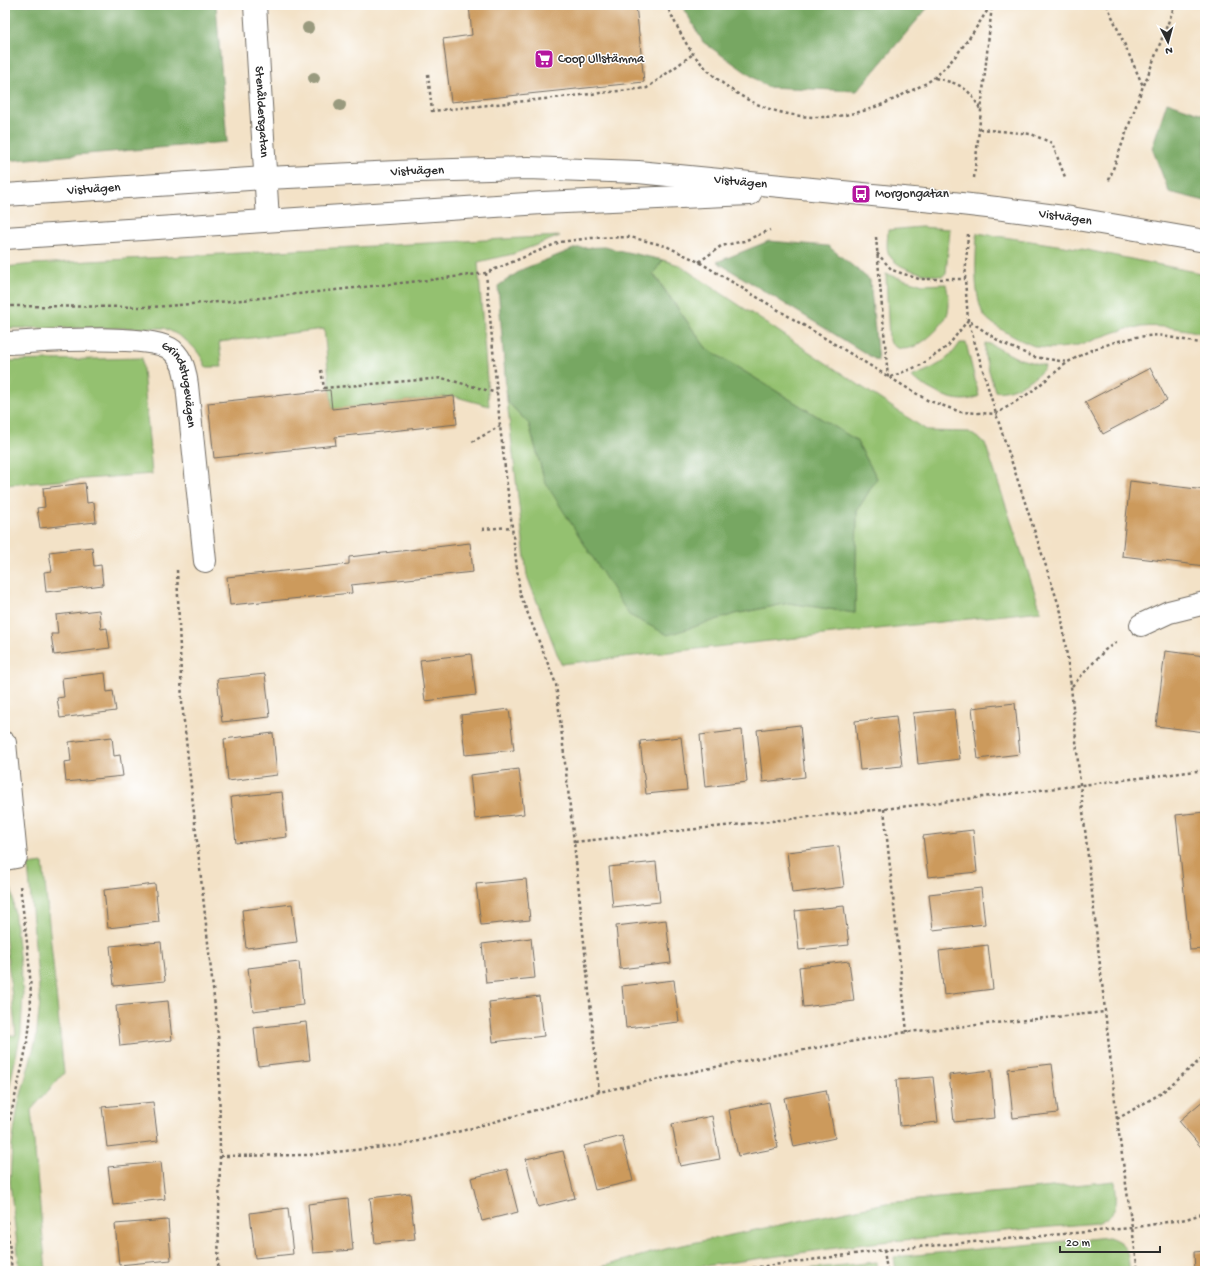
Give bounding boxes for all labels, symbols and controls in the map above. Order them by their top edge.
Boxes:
north arrow [1148,22,1188,62]
text: N [1165,44,1173,56]
supermarket icon: Coop Ullstämma [533,48,555,70]
place label: Coop Ullstämma [558,52,645,67]
street label: Stenåldersgatan [251,66,272,159]
street label: Vistvägen [389,163,445,180]
street label: Vistvägen [712,172,769,192]
street label: Vistvägen [66,180,122,199]
bus stop icon: Morgongatan [850,183,872,205]
place label: Morgongatan [875,187,950,202]
street label: Vistvägen [1037,206,1094,229]
street label: Grindstugevägen [159,338,199,429]
scale bar [1060,1228,1160,1254]
text: 20 m [1066,1237,1091,1251]

